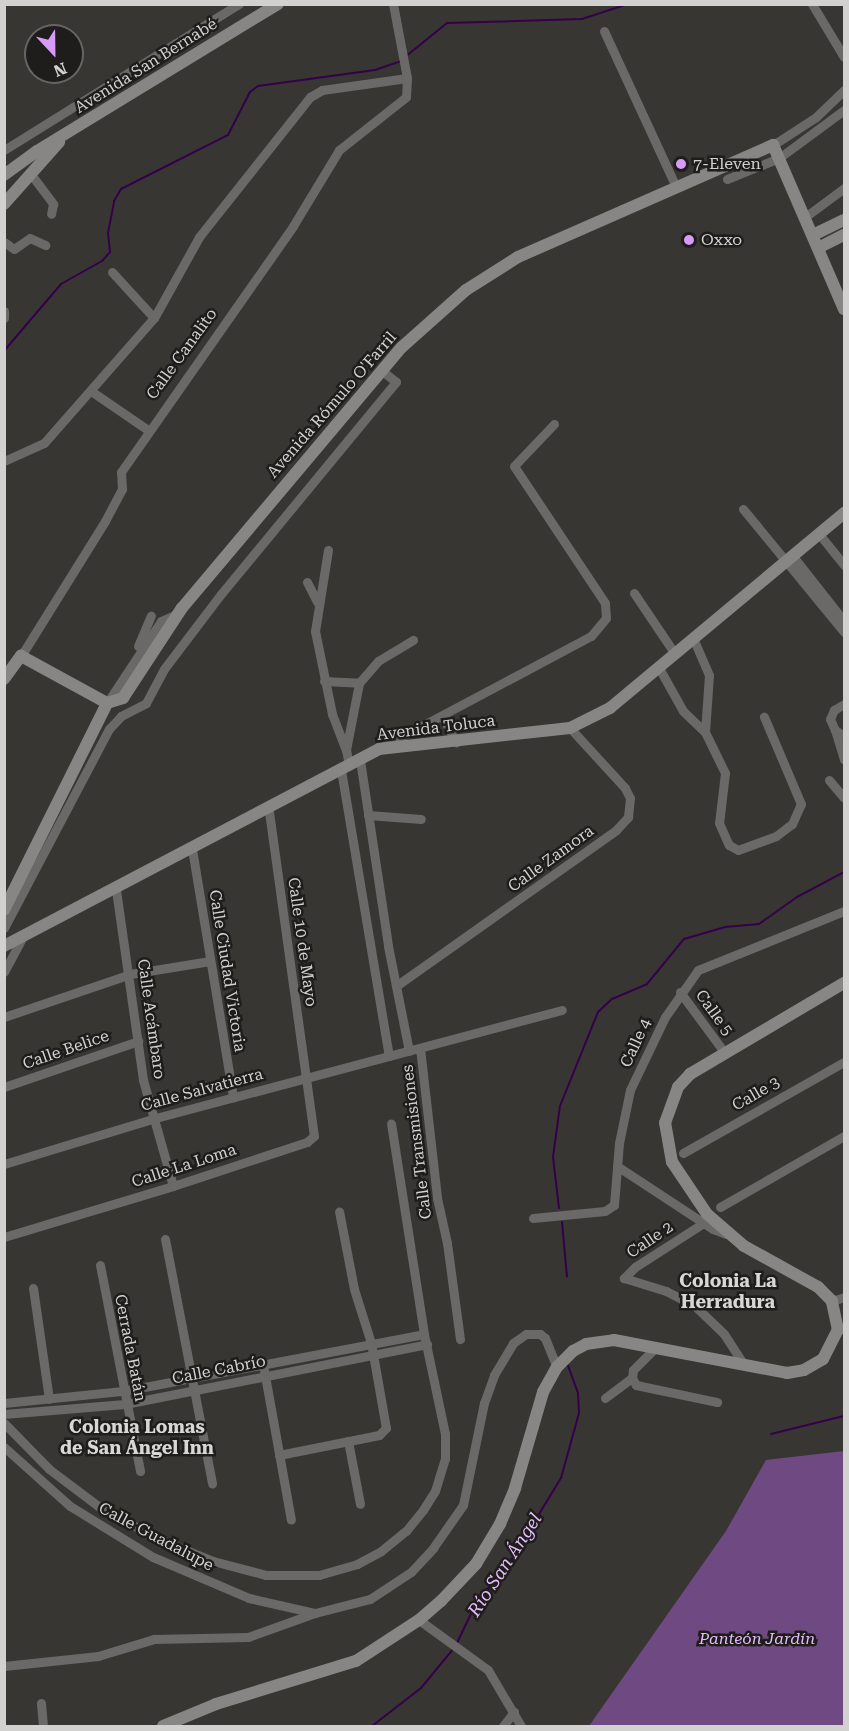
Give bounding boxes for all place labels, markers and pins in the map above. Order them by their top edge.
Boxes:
place label: 7-Eleven [693,154,761,174]
marker: 7-Eleven [674,157,688,171]
place label: Oxxo [701,230,742,250]
marker: Oxxo [682,233,696,247]

